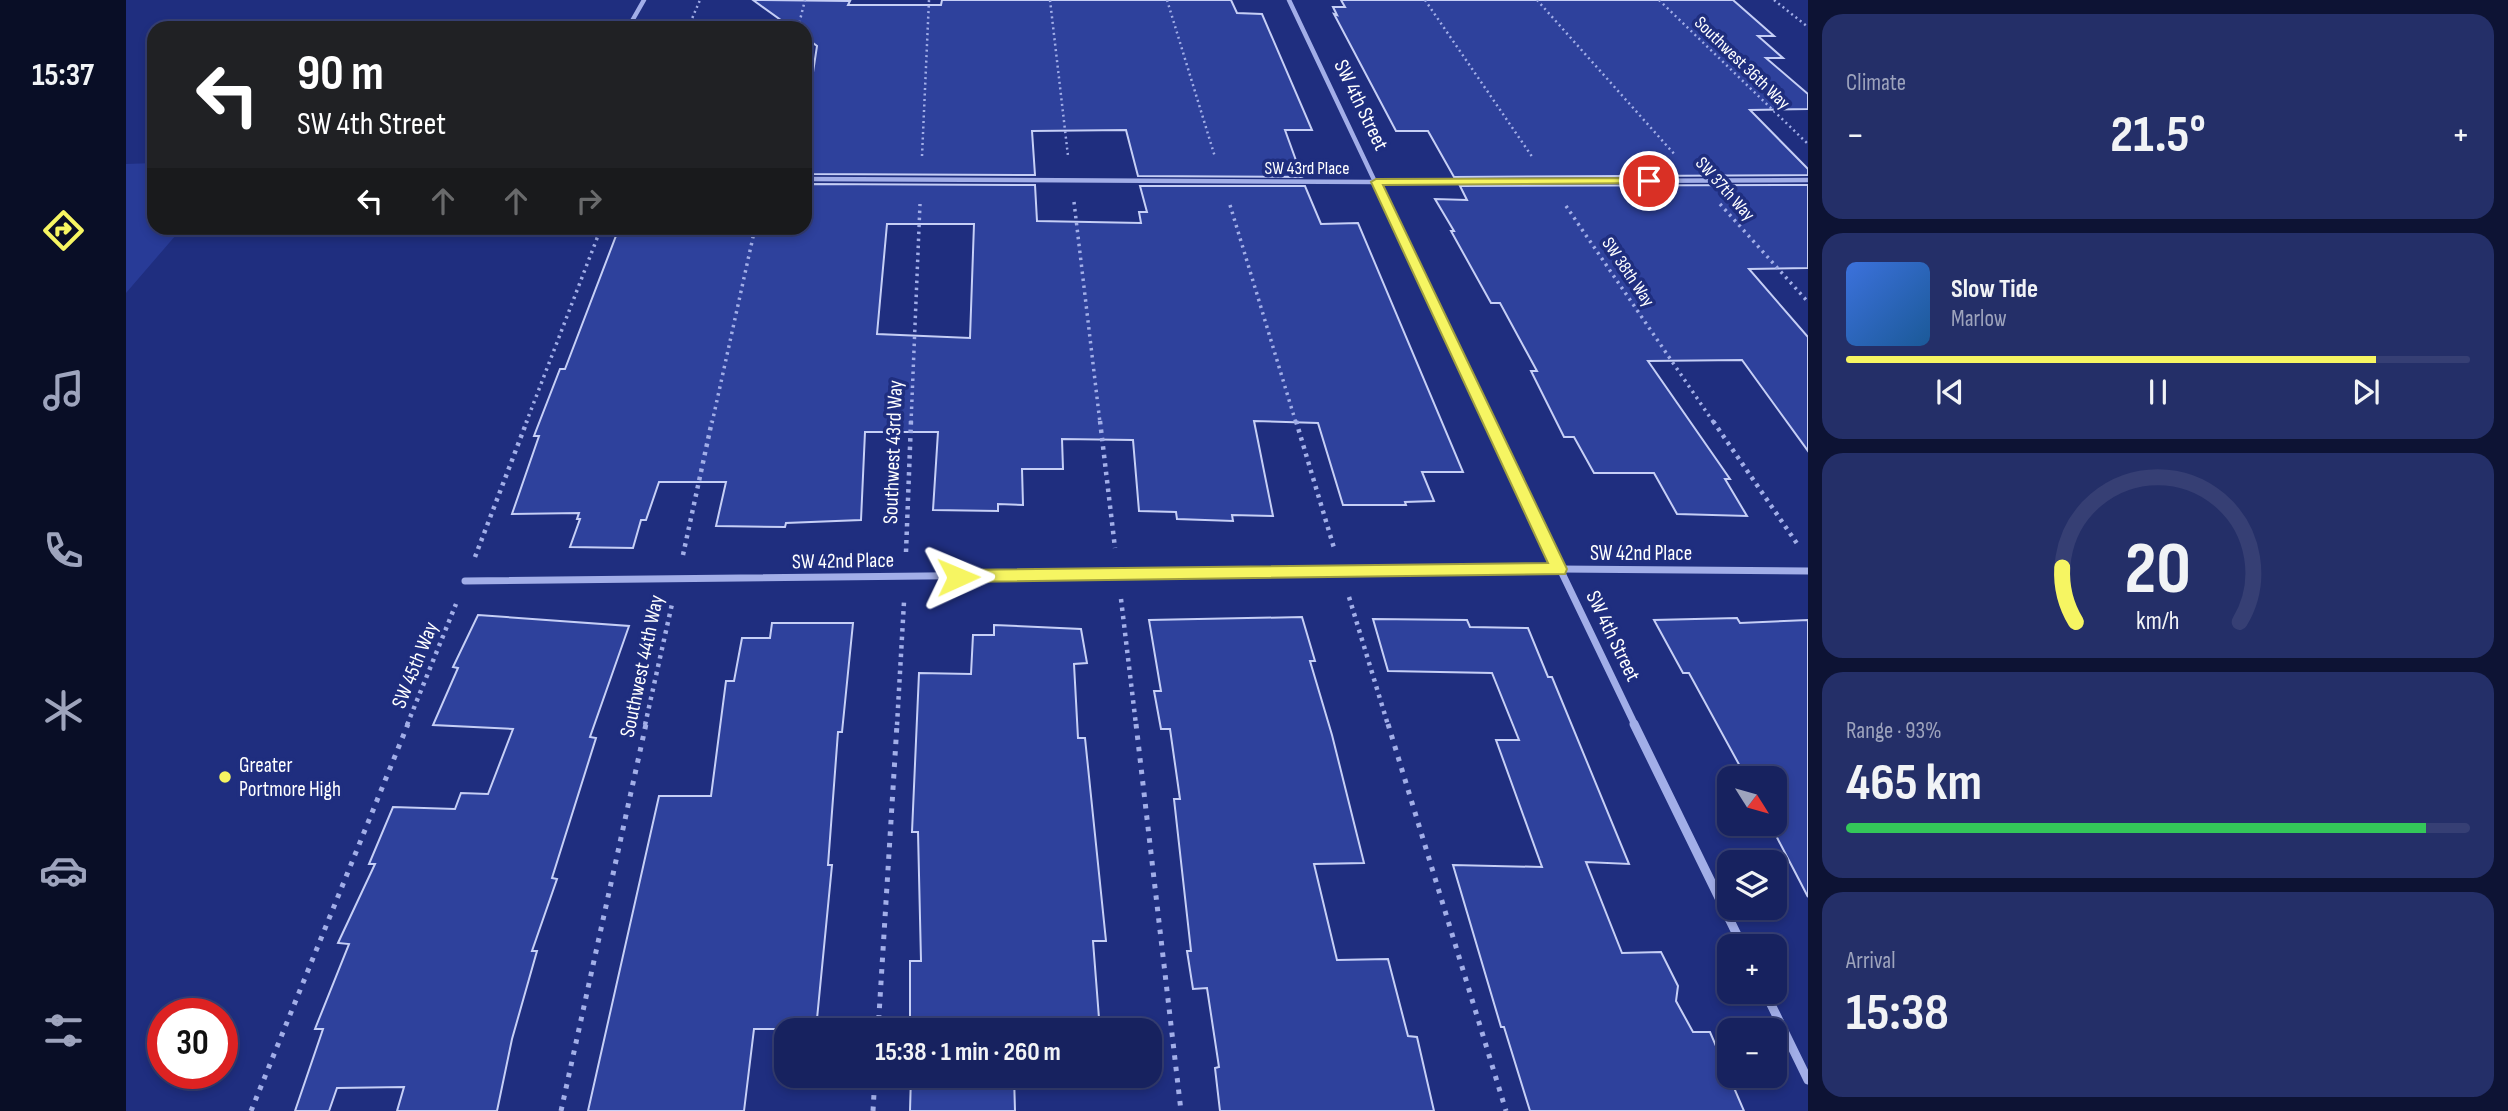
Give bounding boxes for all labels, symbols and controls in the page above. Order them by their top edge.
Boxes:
street label: Southwest 36th Way [1690,12,1794,114]
text: 90 m [297,45,384,104]
icon: left [182,49,273,140]
text: 15:37 [32,56,94,95]
street label: SW 4th Street [1328,56,1394,154]
text: Climate [1846,69,1906,97]
text: 21.5° [2110,104,2206,167]
text: SW 4th Street [297,105,446,144]
text: − [1846,113,1865,158]
text: + [2451,113,2470,158]
pin [1619,151,1679,211]
street label: SW 37th Way [1691,153,1759,225]
street label: SW 43rd Place [1265,158,1349,179]
icon: arrive [1630,162,1668,200]
icon: left [351,182,389,220]
icon: ahead [424,182,462,220]
icon: ahead [497,182,535,220]
icon: right [570,182,608,220]
icon: directions [39,206,88,255]
street label: SW 38th Way [1597,233,1659,311]
text: Slow Tide [1951,274,2038,305]
text: Marlow [1951,305,2007,333]
icon: music [39,366,88,415]
icon: previous [1931,373,1969,411]
icon: pause [2139,373,2177,411]
icon: next [2347,373,2385,411]
street label: Southwest 43rd Way [878,380,908,524]
icon: phone [39,526,88,575]
text: 20 [2125,526,2191,614]
position arrow [921,540,995,614]
street label: SW 42nd Place [1590,541,1692,566]
street label: SW 42nd Place [792,548,894,574]
street label: SW 4th Street [1580,587,1646,685]
street label: Southwest 44th Way [615,593,669,739]
text: km/h [2136,605,2180,636]
street label: SW 45th Way [386,618,444,712]
icon: climate [39,686,88,735]
text: Range · 93% [1846,717,1942,745]
text: 465 km [1846,752,1982,815]
place label: Greater Portmore High [239,753,341,802]
north arrow [1717,766,1787,836]
map controls [1717,766,1787,1088]
marker: Greater Portmore High [217,769,233,785]
icon: car [39,846,88,895]
button: layers [1717,850,1787,920]
button: + [1717,934,1787,1004]
text: Arrival [1846,947,1895,975]
text: 15:38 [1846,982,1949,1045]
speed limit sign: 30 [147,998,238,1089]
icon: filters [39,1006,88,1055]
button: − [1717,1018,1787,1088]
text: 15:38 · 1 min · 260 m [875,1037,1061,1068]

